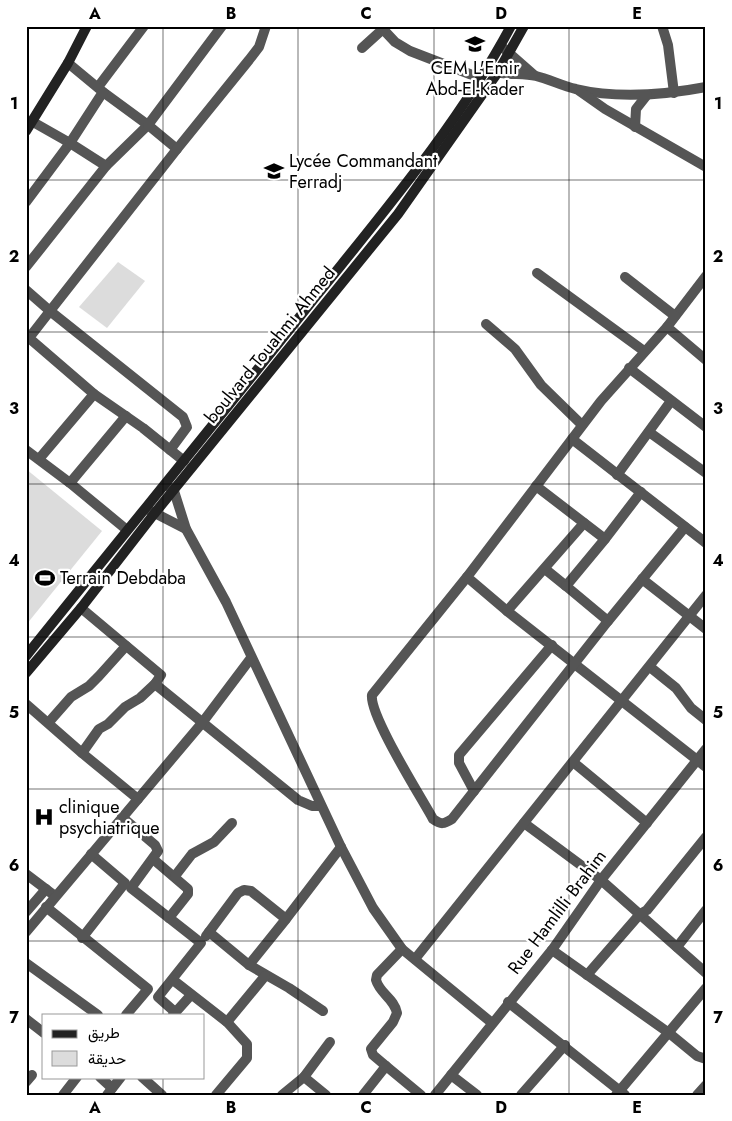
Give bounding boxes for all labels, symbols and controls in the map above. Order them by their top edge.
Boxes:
text: A [88,2,101,25]
text: B [226,2,236,25]
text: C [360,2,372,25]
text: D [495,2,507,25]
text: E [632,2,642,25]
school or university icon: CEM L'Emir Abd-El-Kader [464,33,486,55]
place label: CEM L'Emir Abd-El-Kader [426,55,525,102]
text: 1 [10,92,18,115]
text: 1 [714,92,722,115]
place label: Lycée Commandant Ferradj [289,148,438,195]
school or university icon: Lycée Commandant Ferradj [263,160,285,182]
text: 2 [9,245,19,268]
text: 2 [713,245,723,268]
street label: boulvard Touahmi Ahmed [199,261,341,429]
text: 3 [9,397,19,420]
text: 3 [713,397,723,420]
text: 4 [8,549,20,572]
text: 4 [712,549,724,572]
place label: Terrain Debdaba [60,565,186,591]
sports icon: Terrain Debdaba [34,567,56,589]
text: 5 [9,701,19,724]
text: 5 [713,701,723,724]
place label: clinique psychiatrique [59,794,160,841]
hospital icon: clinique psychiatrique [33,806,55,828]
street label: Rue Hamlilli Brahim [501,844,613,980]
text: 6 [9,854,19,877]
text: 6 [713,854,723,877]
text: 7 [9,1006,19,1029]
text: 7 [713,1006,723,1029]
legend [42,1014,205,1078]
text: طريق [88,1022,120,1044]
text: حديقة [88,1048,126,1070]
text: A [88,1096,101,1119]
text: B [226,1096,236,1119]
text: C [360,1096,372,1119]
text: D [495,1096,507,1119]
text: E [632,1096,642,1119]

